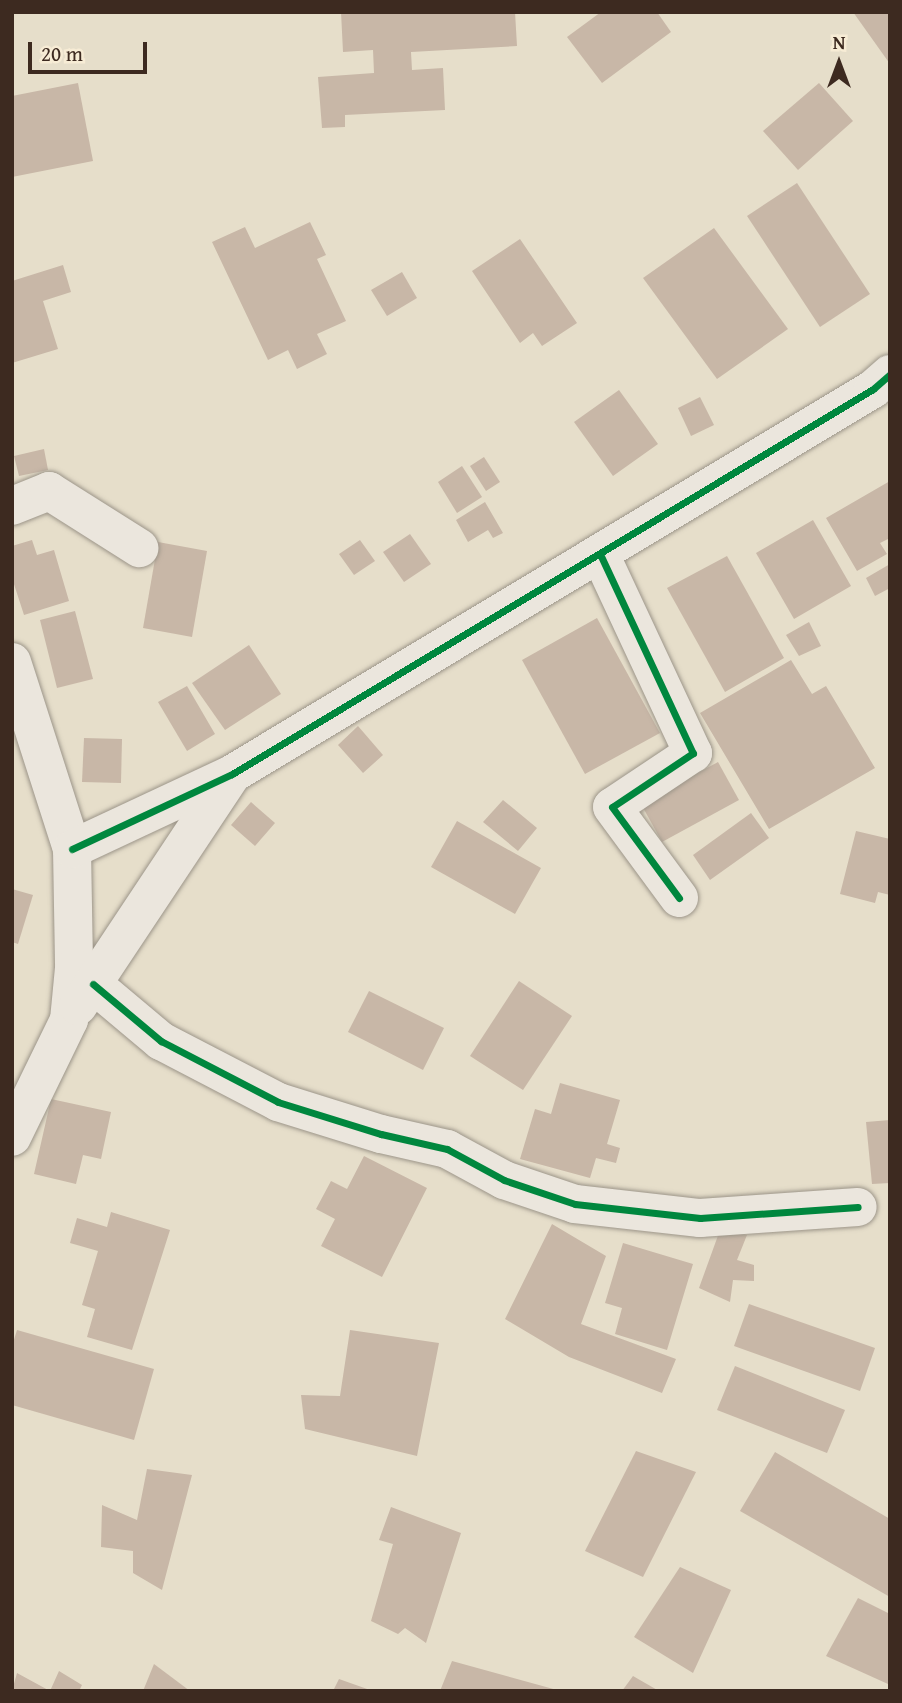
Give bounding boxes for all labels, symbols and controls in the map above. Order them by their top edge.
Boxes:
scale bar [32,28,150,72]
north arrow [804,28,874,98]
text: N [833,28,845,56]
text: 20 m [41,38,83,69]

